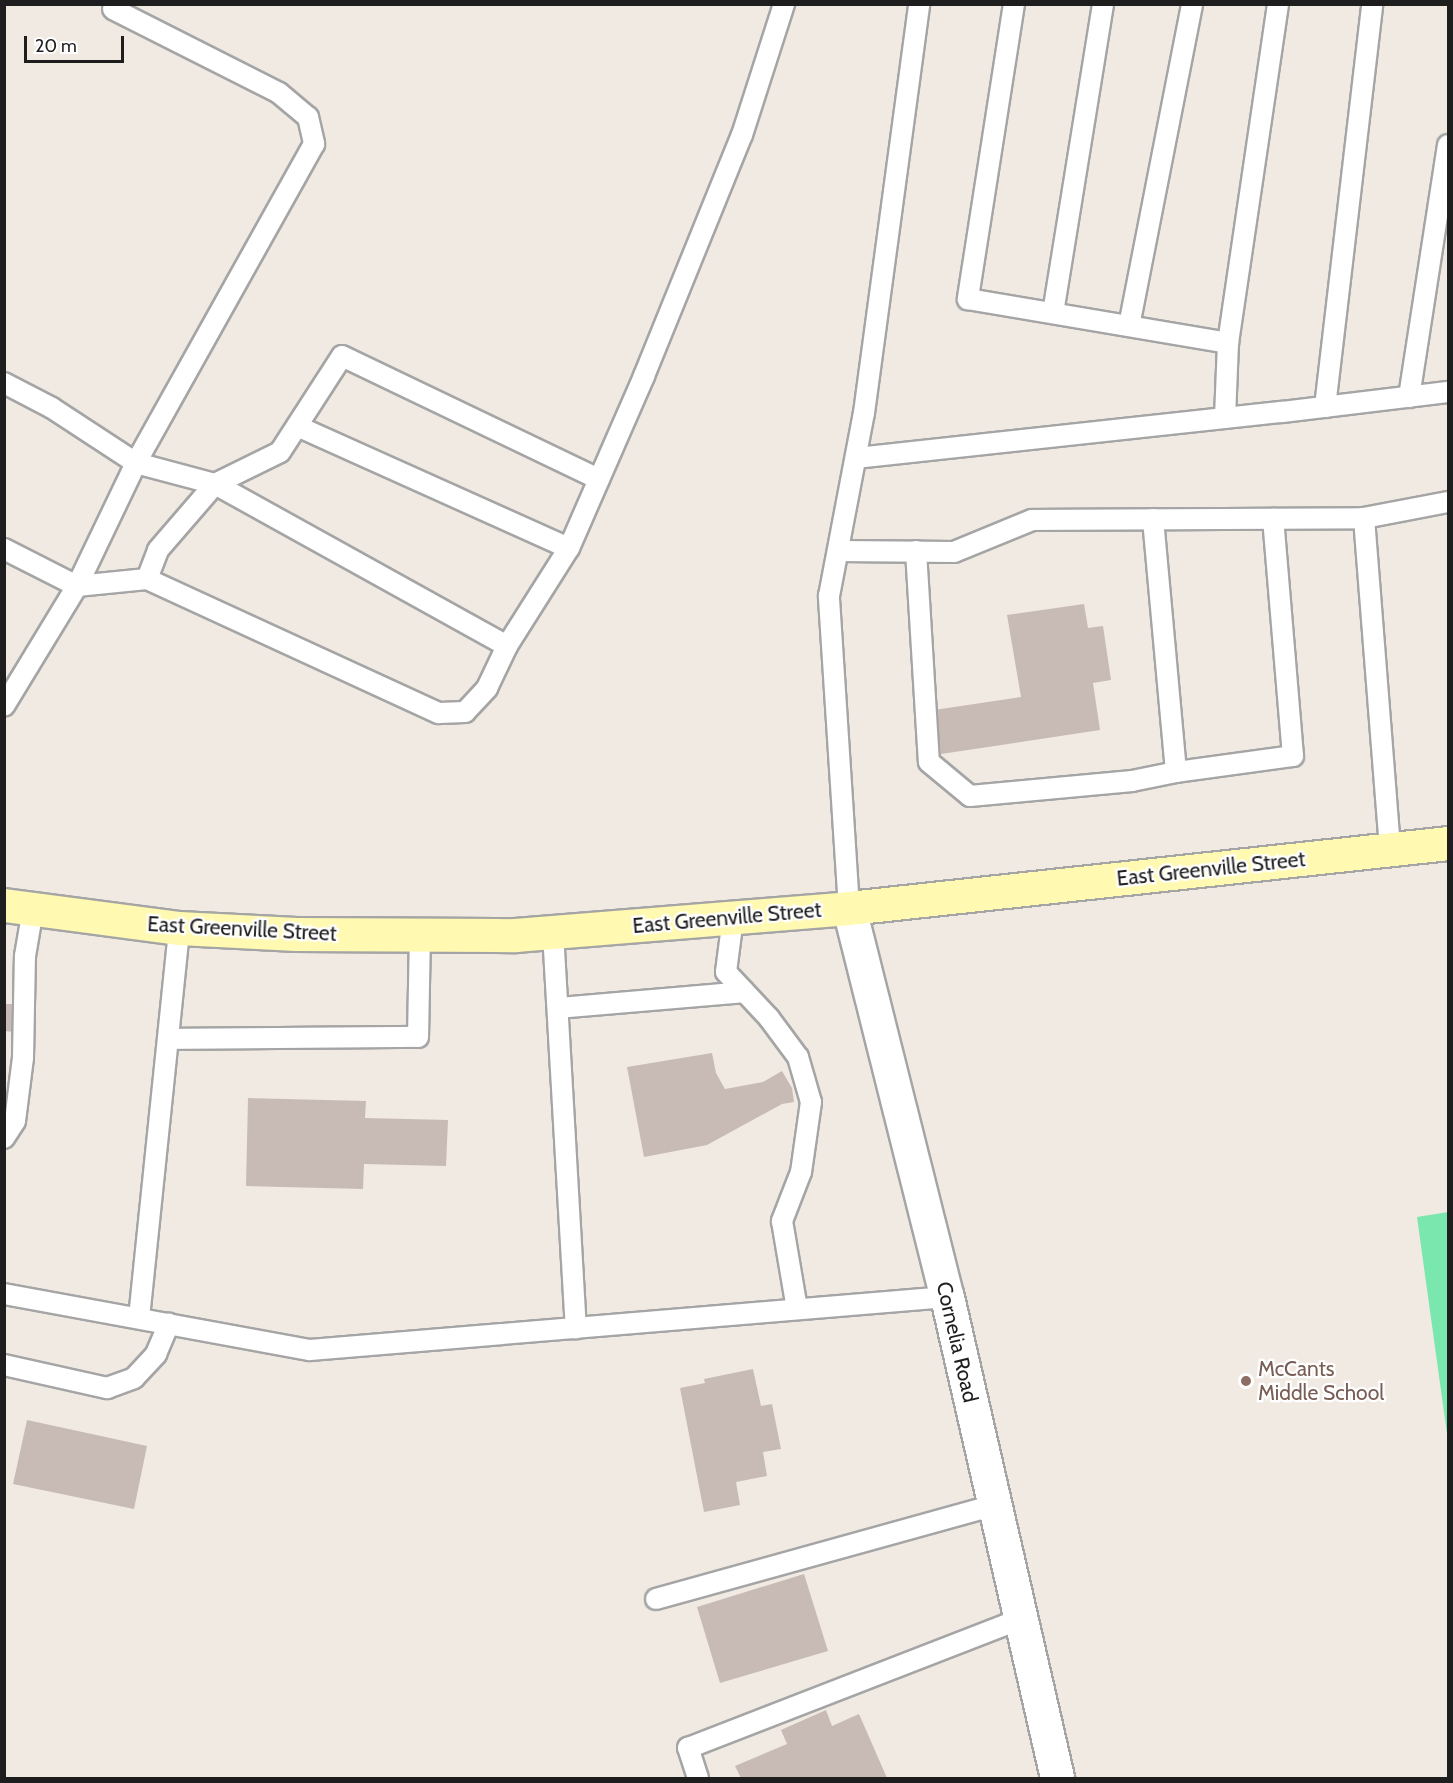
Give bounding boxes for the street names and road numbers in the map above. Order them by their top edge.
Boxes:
street label: East Greenville Street [1115,847,1307,891]
street label: East Greenville Street [631,897,823,939]
street label: East Greenville Street [147,911,337,947]
street label: Cornelia Road [931,1279,983,1405]

